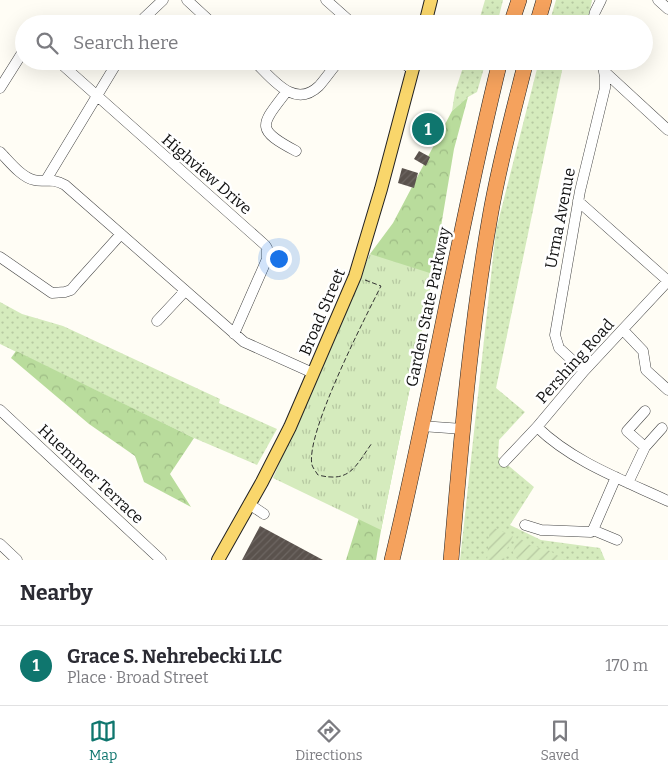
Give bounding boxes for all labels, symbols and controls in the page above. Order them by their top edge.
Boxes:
search box [15,15,653,70]
icon: search [33,29,61,57]
text: Search here [73,31,178,54]
pin: 1 [412,110,444,148]
street label: Highview Drive [158,130,256,218]
street label: Urma Avenue [541,166,579,270]
street label: Garden State Parkway [402,225,454,389]
your location [266,246,292,272]
street label: Broad Street [295,266,349,358]
street label: Pershing Road [532,314,618,407]
street label: Huemmer Terrace [34,420,148,528]
text: Nearby [20,580,93,606]
text: Grace S. Nehrebecki LLC [67,645,282,668]
text: 1 [33,656,39,675]
text: 170 m [605,656,648,675]
text: Place · Broad Street [67,668,208,687]
tab: Map [89,717,117,764]
tab: Directions [295,717,363,764]
tab: Saved [541,717,579,764]

